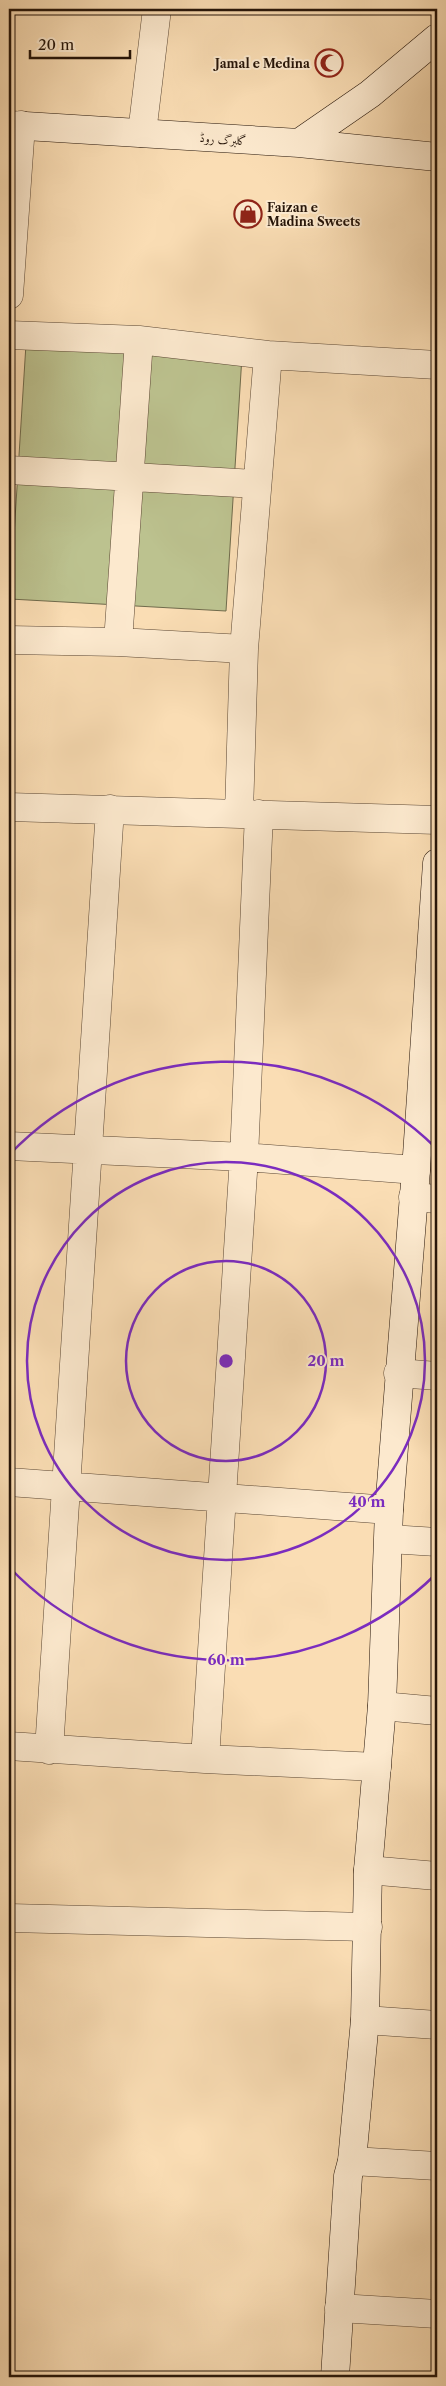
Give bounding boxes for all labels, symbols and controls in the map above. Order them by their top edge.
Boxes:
scale bar [30,28,130,60]
text: 20 m [38,35,74,54]
mosque icon: Jamal e Medina [314,48,344,78]
place label: Jamal e Medina [213,56,311,71]
street label: گلبرگ روڈ [199,130,247,149]
shop icon: Faizan e Madina Sweets [233,199,263,229]
place label: Faizan e Madina Sweets [267,200,361,229]
text: 20 m [307,1351,345,1370]
centre of rings [217,1352,235,1370]
text: 40 m [348,1492,386,1511]
text: 60 m [207,1650,245,1669]

